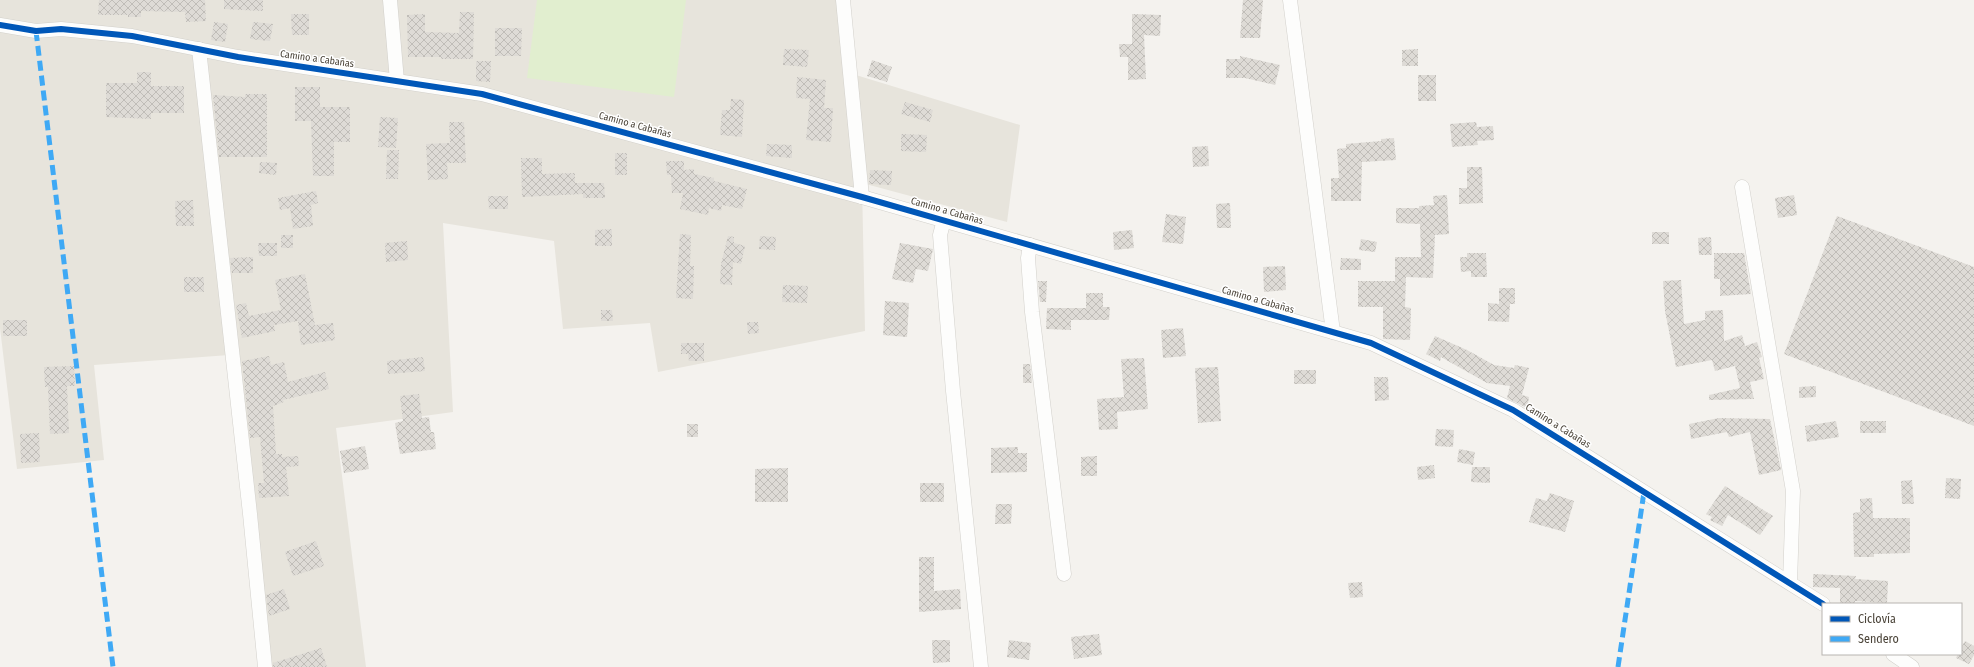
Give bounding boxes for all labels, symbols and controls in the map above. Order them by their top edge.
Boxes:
street label: Camino a Cabañas [279,48,355,70]
street label: Camino a Cabañas [597,110,673,140]
street label: Camino a Cabañas [909,195,985,227]
street label: Camino a Cabañas [1220,284,1296,316]
street label: Camino a Cabañas [1523,401,1593,451]
legend [1822,603,1962,655]
text: Ciclovía [1858,612,1896,626]
text: Sendero [1858,632,1899,646]

